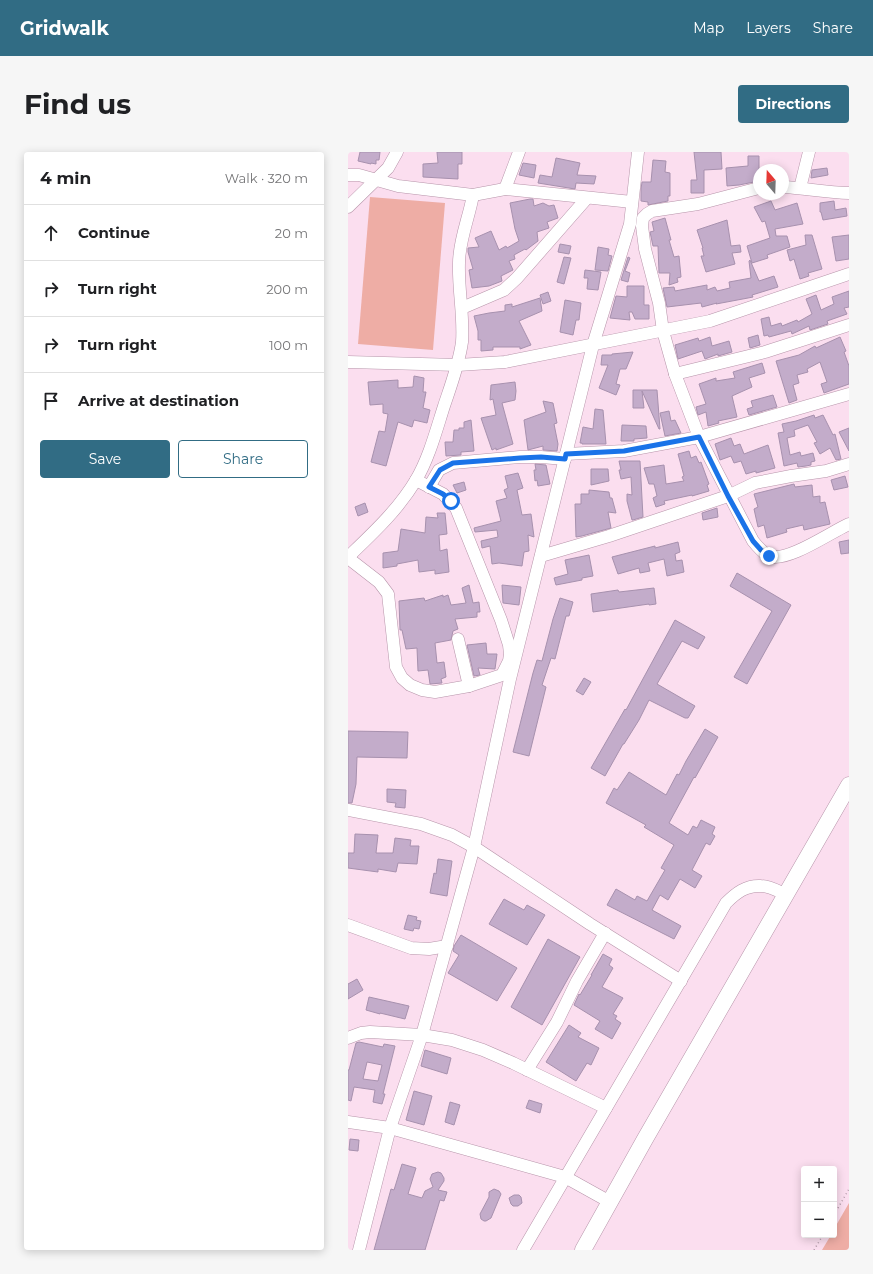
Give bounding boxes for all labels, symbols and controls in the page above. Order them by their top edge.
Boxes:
text: Gridwalk [20,17,109,40]
text: Map [693,19,724,37]
text: Layers [746,19,791,37]
text: Share [813,19,853,37]
button: Directions [738,85,849,123]
text: Find us [24,87,131,121]
north arrow [753,164,789,200]
text: 4 min [40,168,91,188]
text: Walk · 320 m [225,170,308,186]
icon: ahead [40,222,62,244]
text: Continue [78,223,150,242]
text: 20 m [275,225,308,241]
icon: right [40,278,62,300]
text: Turn right [78,279,157,298]
text: 200 m [266,281,308,297]
icon: right [40,334,62,356]
text: Turn right [78,335,157,354]
text: 100 m [269,337,308,353]
icon: arrive [40,390,62,412]
text: Arrive at destination [78,391,239,410]
button: Save [40,440,170,478]
button: Share [178,440,308,478]
route start [442,492,460,510]
route end [760,547,778,565]
map controls [801,1166,837,1238]
button: + [801,1166,837,1202]
button: − [801,1202,837,1238]

